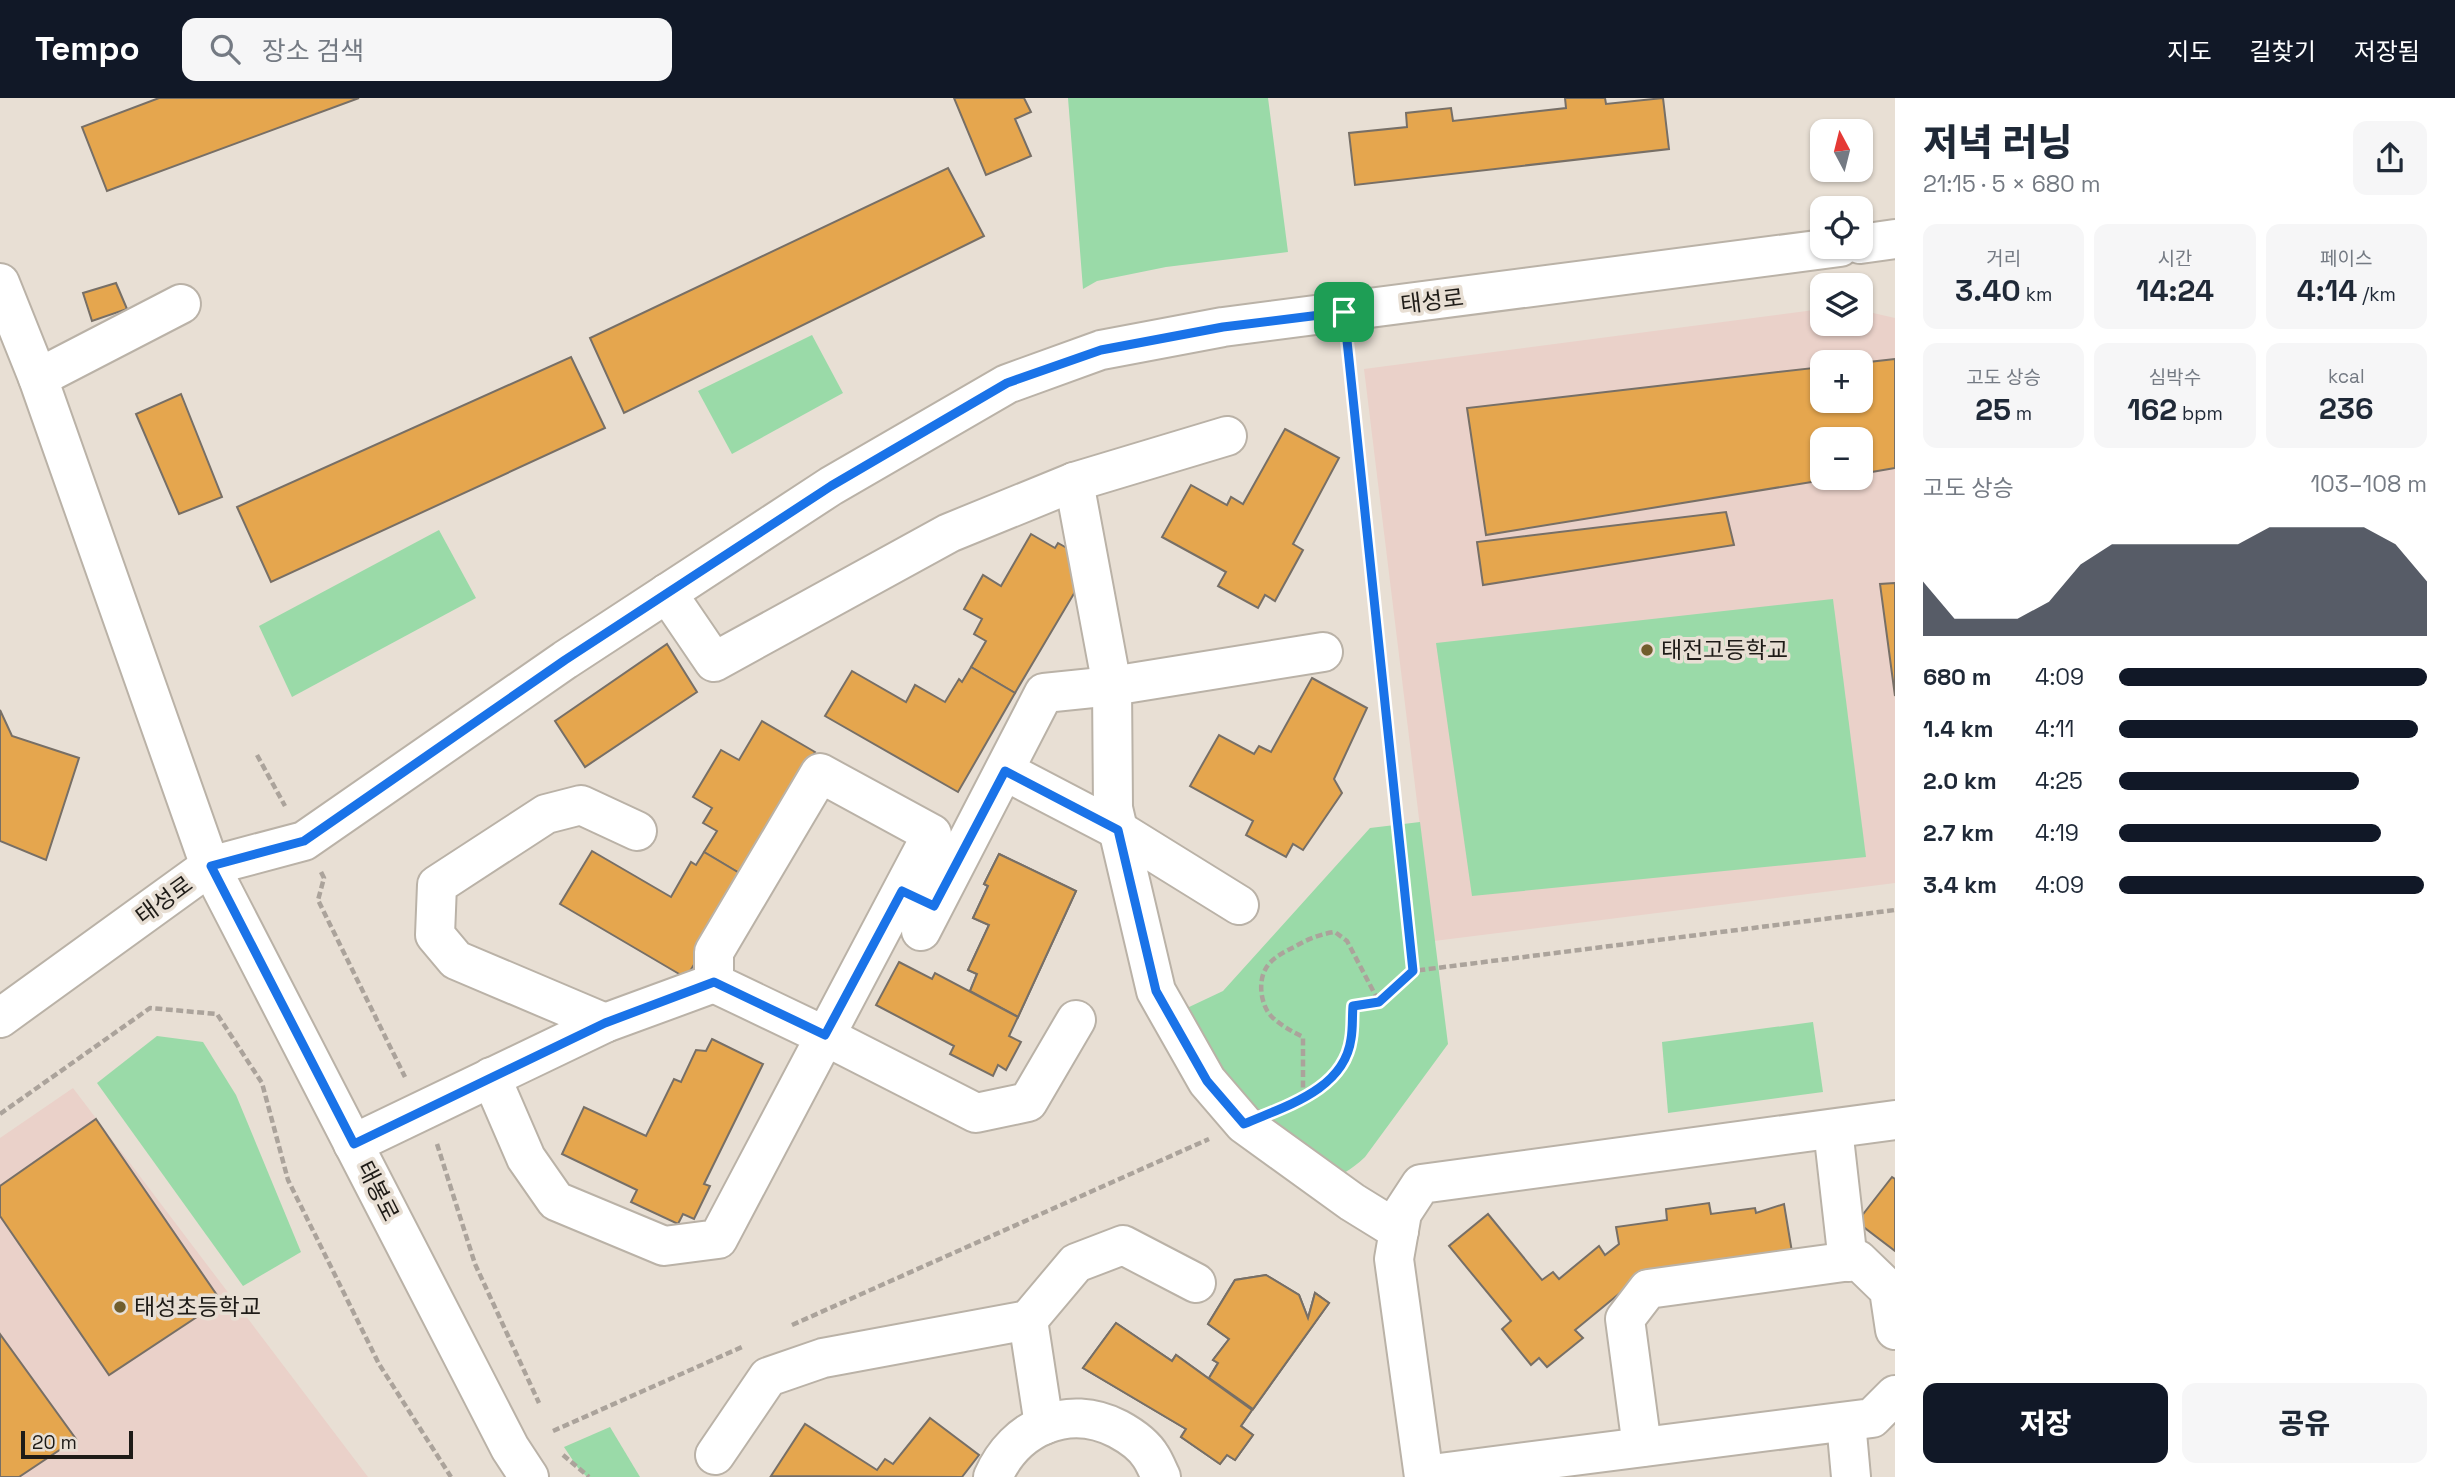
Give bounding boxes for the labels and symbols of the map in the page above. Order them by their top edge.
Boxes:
north arrow [1810,119,1872,182]
pin [1314,282,1374,342]
street label: 태성로 [1399,282,1465,320]
place label: 태전고등학교 [1661,635,1788,665]
marker: 태전고등학교 [1639,642,1655,658]
street label: 태성로 [130,869,198,931]
street label: 태봉로 [350,1156,406,1226]
place label: 태성초등학교 [134,1292,261,1322]
marker: 태성초등학교 [112,1299,128,1315]
scale bar [21,1428,133,1460]

